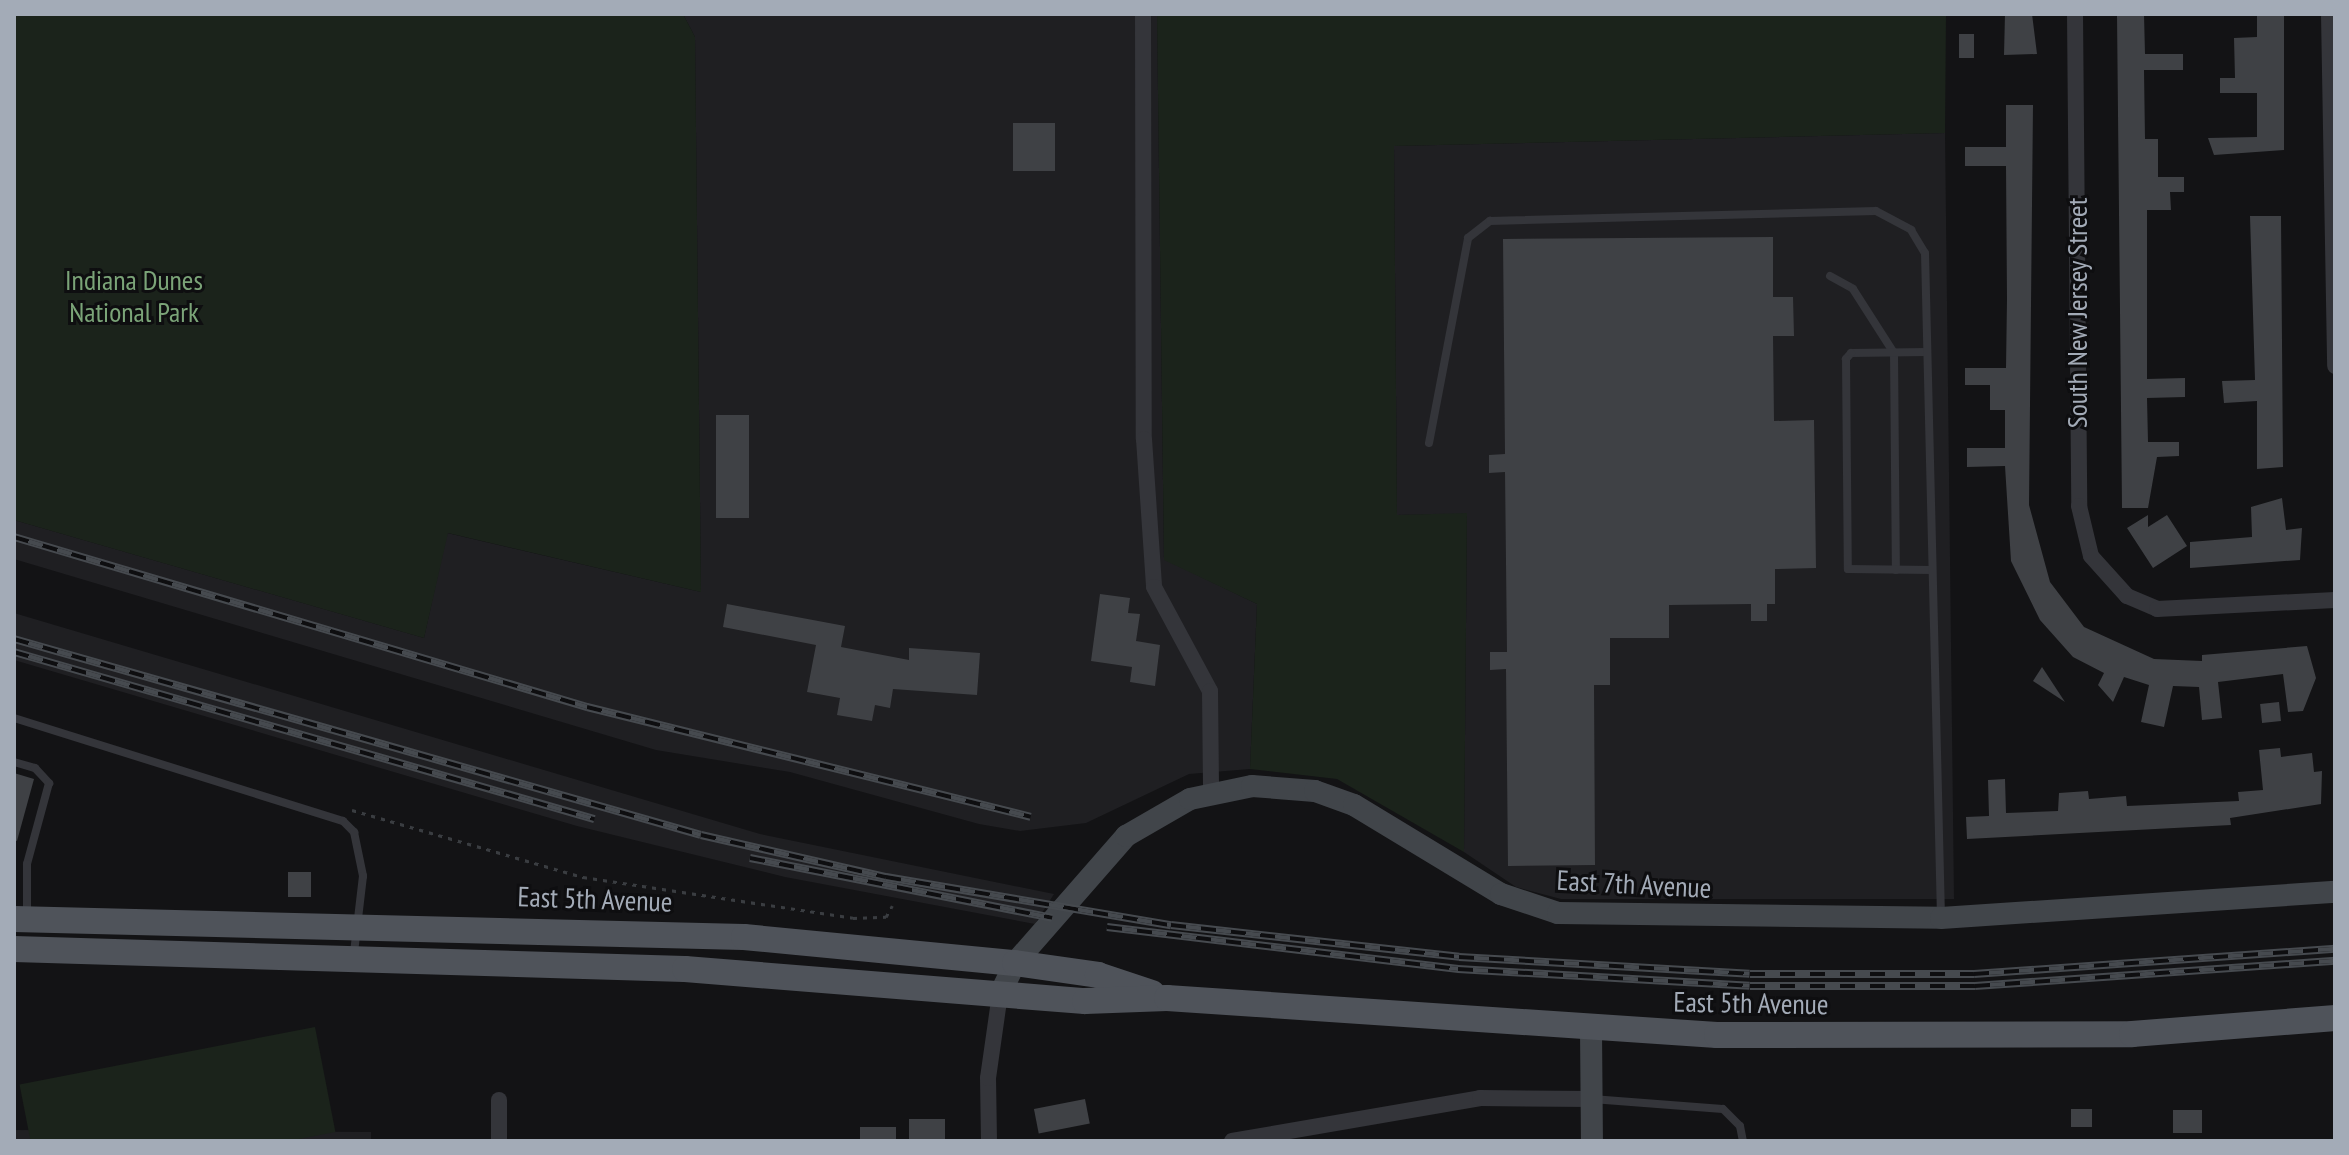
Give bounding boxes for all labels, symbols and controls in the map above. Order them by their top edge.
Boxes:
street label: South New Jersey Street [2060,197,2094,429]
park label: Indiana Dunes National Park [65,263,203,329]
street label: East 7th Avenue [1555,863,1713,905]
street label: East 5th Avenue [517,879,673,919]
street label: East 5th Avenue [1673,985,1829,1021]

